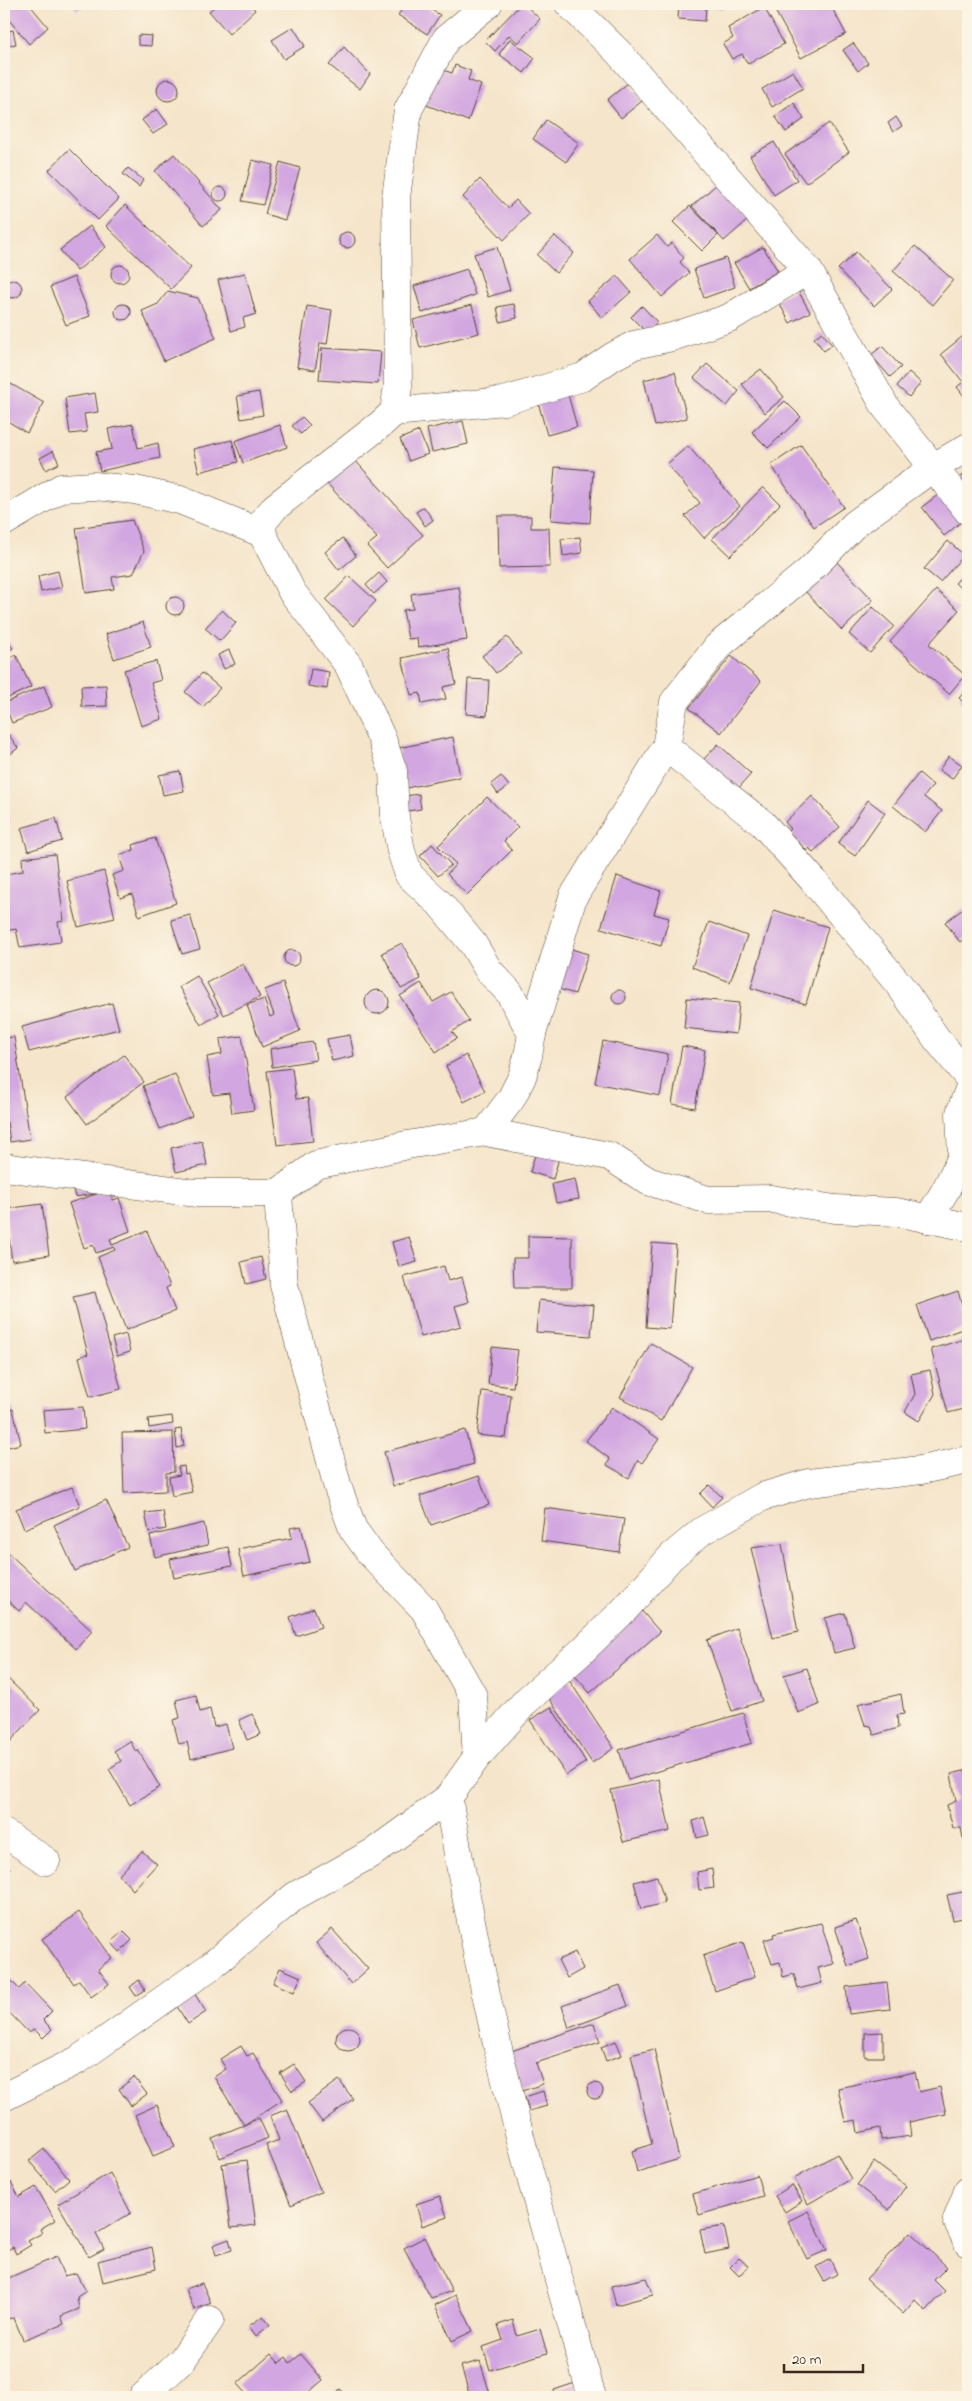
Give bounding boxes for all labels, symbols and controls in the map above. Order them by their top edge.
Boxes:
scale bar [784,2341,863,2373]
text: 20 m [792,2349,822,2371]

